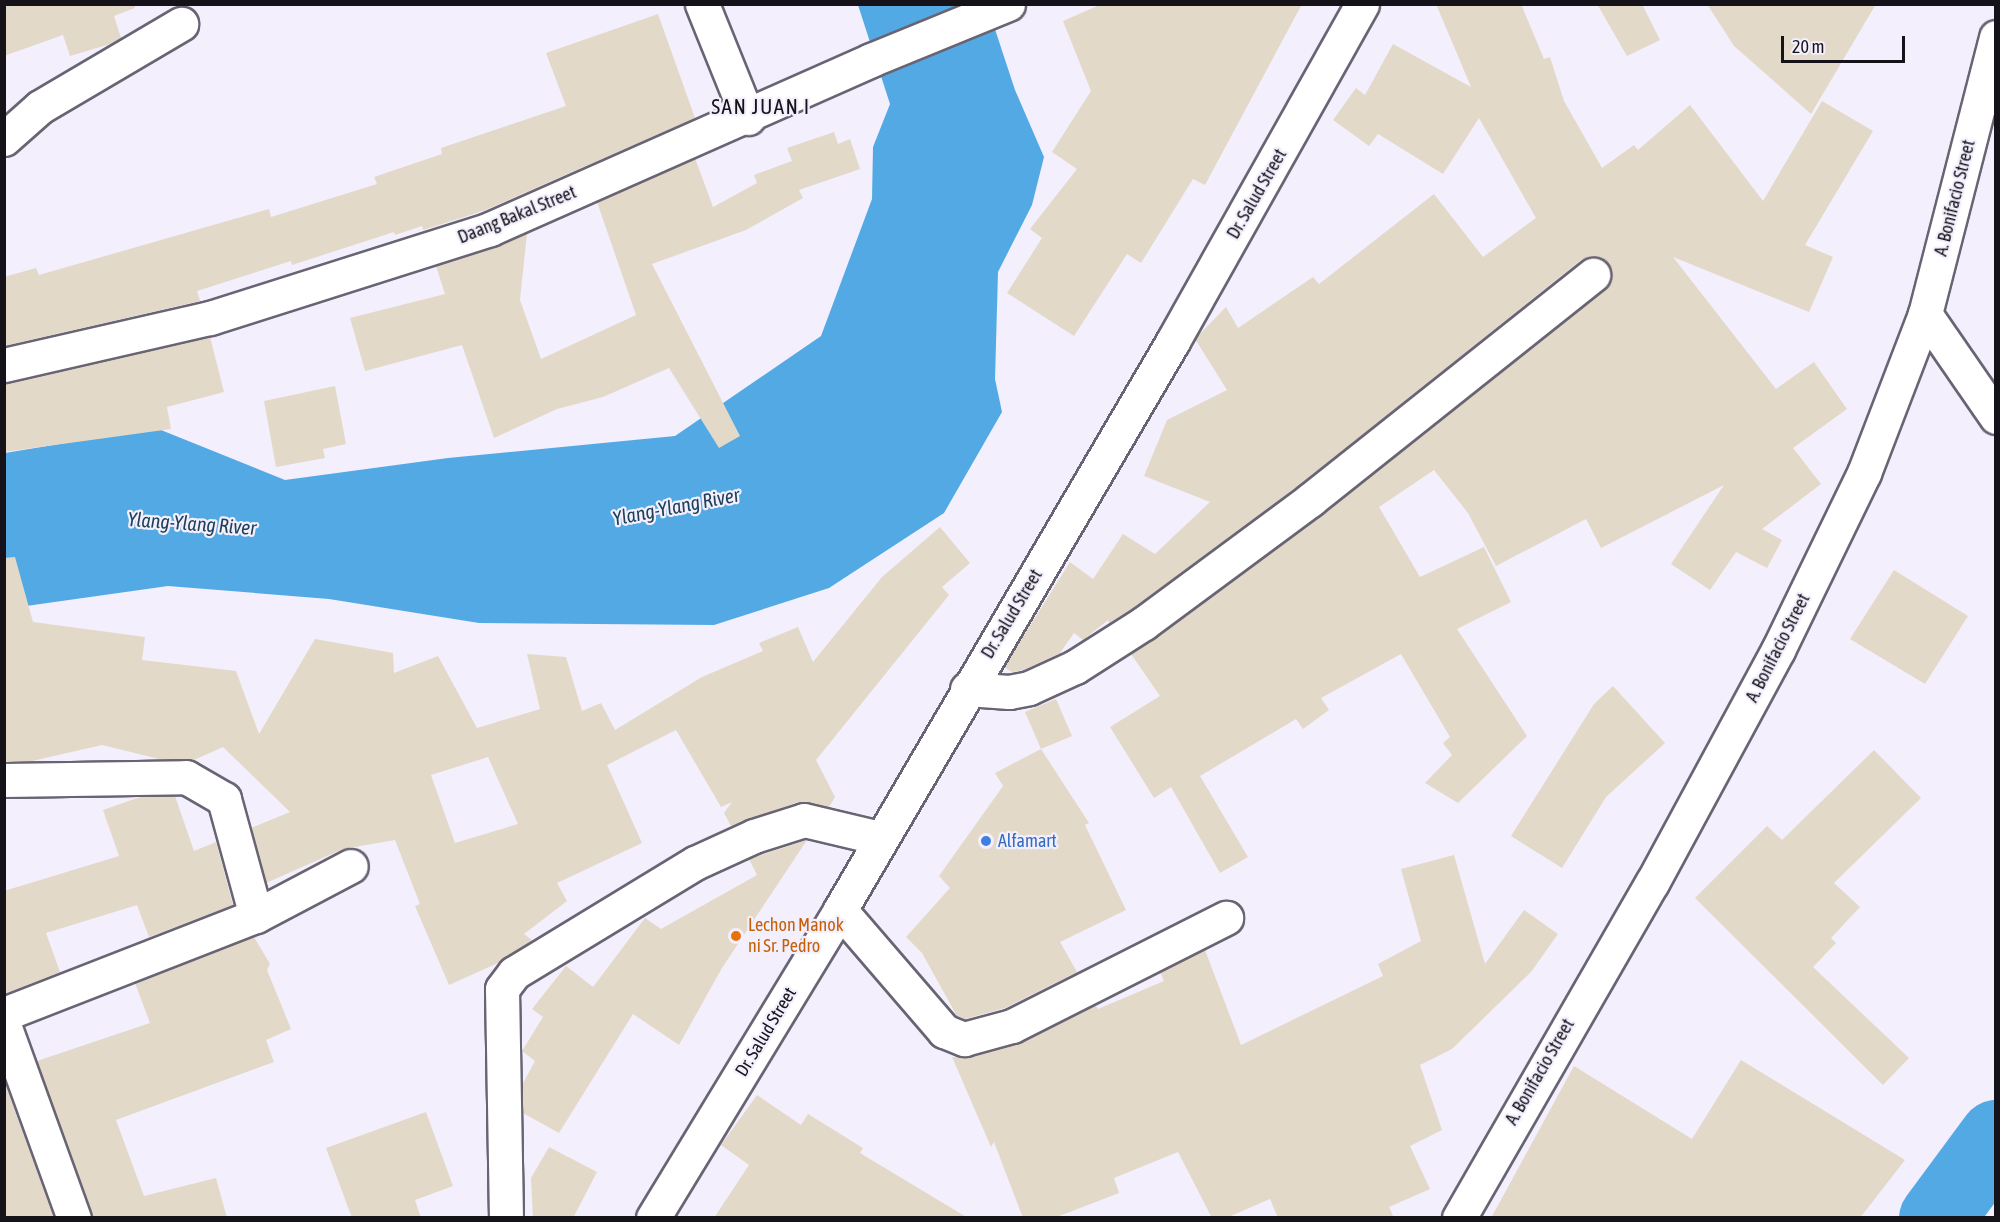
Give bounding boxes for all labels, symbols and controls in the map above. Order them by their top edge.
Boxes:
scale bar [1784,24,1908,62]
text: 20 m [1792,36,1824,57]
district label: SAN JUAN I [711,93,811,119]
street label: A. Bonifacio Street [1930,138,1980,258]
street label: Dr. Salud Street [1223,145,1291,243]
street label: Daang Bakal Street [455,181,579,249]
water label: Ylang-Ylang River [610,482,742,530]
water label: Ylang-Ylang River [127,507,257,539]
street label: Dr. Salud Street [977,565,1047,663]
street label: A. Bonifacio Street [1741,590,1815,706]
place label: Alfamart [998,830,1057,852]
marker: Alfamart [979,834,993,848]
place label: Lechon Manok ni Sr. Pedro [748,915,844,958]
marker: Lechon Manok ni Sr. Pedro [729,929,743,943]
street label: Dr. Salud Street [731,983,801,1081]
street label: A. Bonifacio Street [1501,1015,1579,1129]

